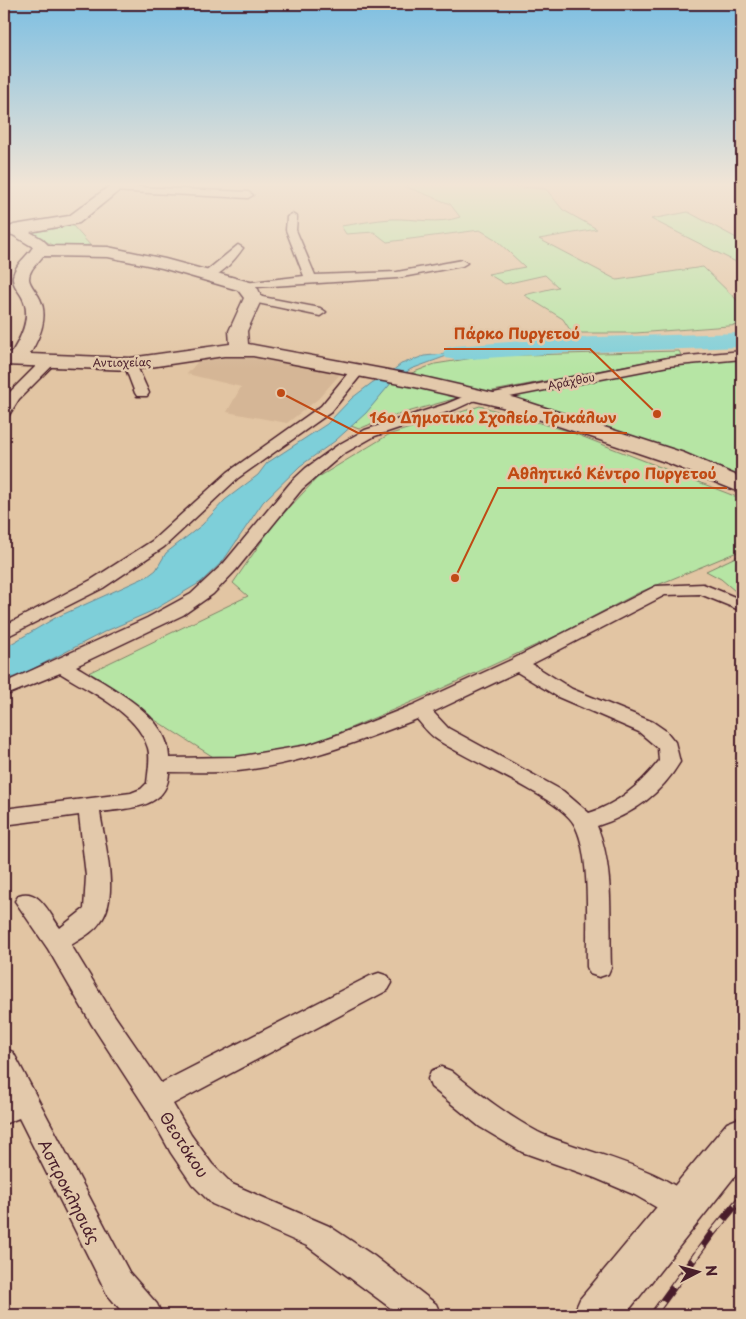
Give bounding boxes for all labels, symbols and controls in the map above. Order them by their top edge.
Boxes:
callout: Πάρκο Πυργετού [444,319,590,349]
text: Πάρκο Πυργετού [454,321,580,344]
street label: Αντιοχείας [92,353,152,371]
street label: Αράχθου [546,368,596,394]
callout: 16ο Δημοτικό Σχολείο Τρικάλων [358,403,627,433]
text: 16ο Δημοτικό Σχολείο Τρικάλων [369,405,617,428]
callout: Αθλητικό Κέντρο Πυργετού [498,458,727,488]
text: Αθλητικό Κέντρο Πυργετού [507,461,717,484]
street label: Θεοτόκου [155,1106,215,1182]
street label: Ασπροκλησιάς [33,1134,107,1248]
north arrow [674,1246,724,1296]
text: N [700,1264,722,1277]

